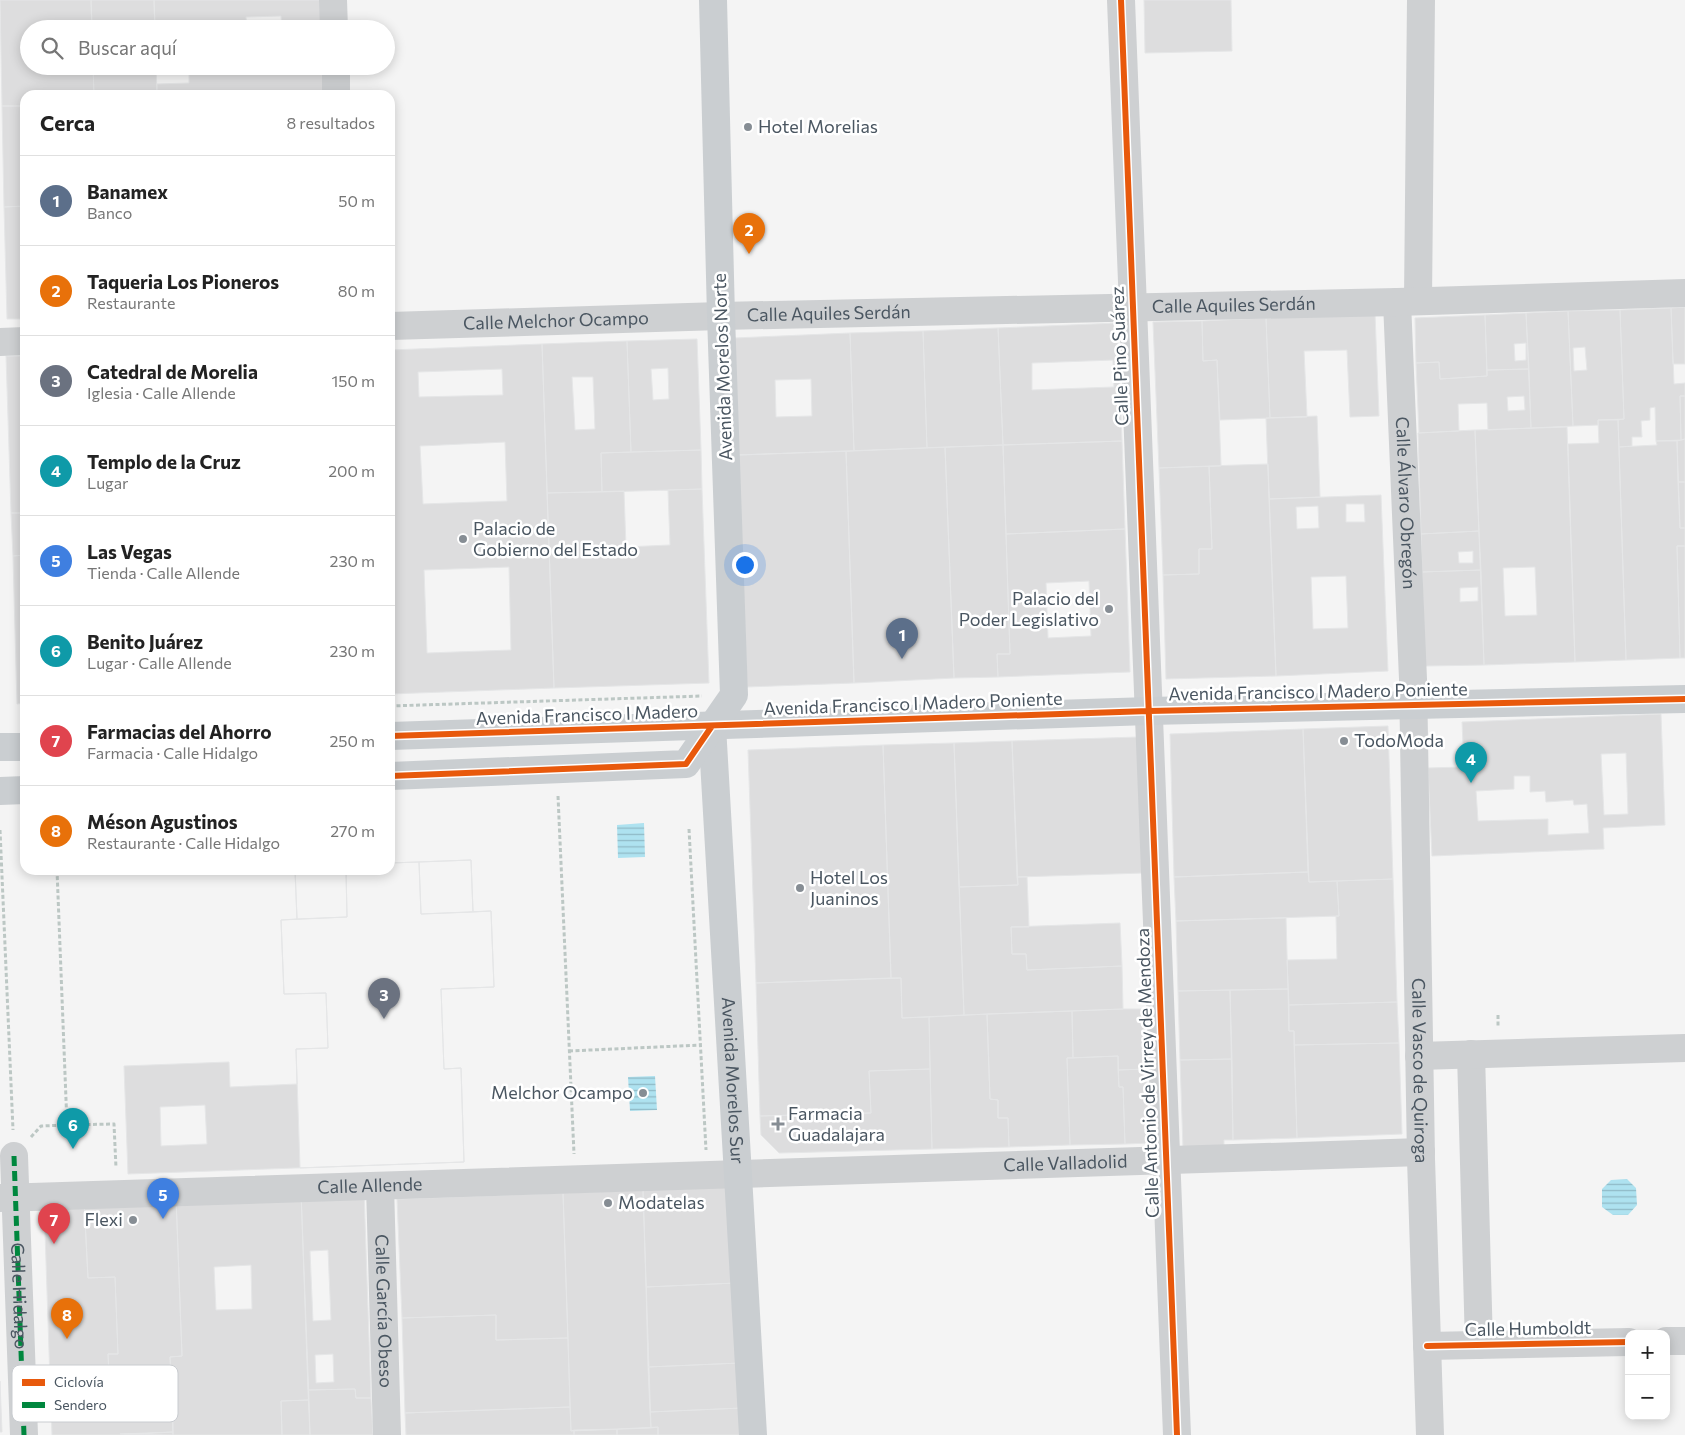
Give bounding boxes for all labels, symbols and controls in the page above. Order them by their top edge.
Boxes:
search box [20,20,395,75]
icon: search [38,34,66,62]
text: Buscar aquí [78,36,177,59]
text: Cerca [40,110,95,135]
text: 8 resultados [287,113,375,132]
place label: Hotel Morelias [758,115,878,137]
marker: Hotel Morelias [742,121,754,133]
text: Banamex [87,180,168,203]
text: 1 [52,191,60,210]
text: 50 m [338,191,375,210]
text: Banco [87,203,132,222]
pin: 2 [733,213,765,254]
text: Taqueria Los Pioneros [87,270,279,293]
street label: Avenida Morelos Norte [708,273,736,461]
text: 2 [51,281,61,300]
text: 80 m [338,281,375,300]
street label: Calle Pino Suárez [1106,286,1132,426]
street label: Calle Aquiles Serdán [1152,292,1316,317]
text: Restaurante [87,293,175,312]
street label: Calle Aquiles Serdán [747,300,911,325]
street label: Calle Melchor Ocampo [463,306,649,334]
text: Catedral de Morelia [87,360,258,383]
text: 3 [51,371,61,390]
text: 150 m [332,371,375,390]
text: Iglesia · Calle Allende [87,383,236,402]
street label: Calle Álvaro Obregón [1392,416,1421,590]
text: Templo de la Cruz [87,450,241,473]
text: 4 [51,461,61,480]
text: 200 m [328,461,375,480]
text: Lugar [87,473,128,492]
place label: Palacio de Gobierno del Estado [473,517,638,560]
marker: Palacio de Gobierno del Estado [457,533,469,545]
text: Las Vegas [87,540,172,563]
text: 5 [51,551,61,570]
text: 230 m [330,551,375,570]
your location [732,552,758,578]
text: Tienda · Calle Allende [87,563,240,582]
place label: Palacio del Poder Legislativo [959,587,1099,630]
marker: Palacio del Poder Legislativo [1103,603,1115,615]
pin: 1 [886,618,918,659]
text: Benito Juárez [87,630,203,653]
text: 6 [51,641,61,660]
text: 230 m [330,641,375,660]
text: Lugar · Calle Allende [87,653,232,672]
street label: Avenida Francisco I Madero Poniente [1168,677,1468,705]
street label: Avenida Francisco I Madero Poniente [763,687,1063,719]
street label: Avenida Francisco I Madero [475,699,698,729]
text: Farmacias del Ahorro [87,720,272,743]
place label: TodoModa [1354,729,1444,751]
text: 7 [52,731,60,750]
text: 250 m [329,731,375,750]
marker: TodoModa [1338,735,1350,747]
pin: 4 [1455,742,1487,783]
text: Farmacia · Calle Hidalgo [87,743,258,762]
text: Méson Agustinos [87,810,238,833]
text: 8 [51,821,61,840]
text: 270 m [330,821,375,840]
text: Restaurante · Calle Hidalgo [87,833,280,852]
place label: Hotel Los Juaninos [810,866,888,909]
marker: Hotel Los Juaninos [794,882,806,894]
street label: Calle Antonio de Virrey de Mendoza [1131,928,1163,1218]
pin: 3 [368,978,400,1019]
street label: Calle Vasco de Quiroga [1408,978,1433,1164]
street label: Avenida Morelos Sur [718,996,749,1165]
place label: Melchor Ocampo [491,1081,633,1103]
marker: Melchor Ocampo [637,1087,649,1099]
place label: Farmacia Guadalajara [788,1102,885,1145]
pin: 6 [57,1108,89,1149]
marker: Farmacia Guadalajara [772,1118,784,1130]
street label: Calle Valladolid [1003,1150,1128,1176]
street label: Calle Allende [317,1172,423,1198]
pin: 5 [147,1178,179,1219]
place label: Modatelas [618,1191,705,1213]
marker: Modatelas [602,1197,614,1209]
pin: 7 [38,1203,70,1244]
place label: Flexi [84,1208,123,1230]
marker: Flexi [127,1214,139,1226]
street label: Calle García Obeso [371,1234,398,1388]
street label: Calle Hidalgo [7,1242,33,1350]
pin: 8 [51,1298,83,1339]
street label: Calle Humboldt [1464,1316,1592,1340]
map controls [1625,1330,1670,1420]
button: + [1625,1330,1670,1375]
legend [12,1365,178,1422]
text: Ciclovía [54,1373,104,1390]
button: − [1625,1375,1670,1420]
text: Sendero [54,1396,107,1413]

